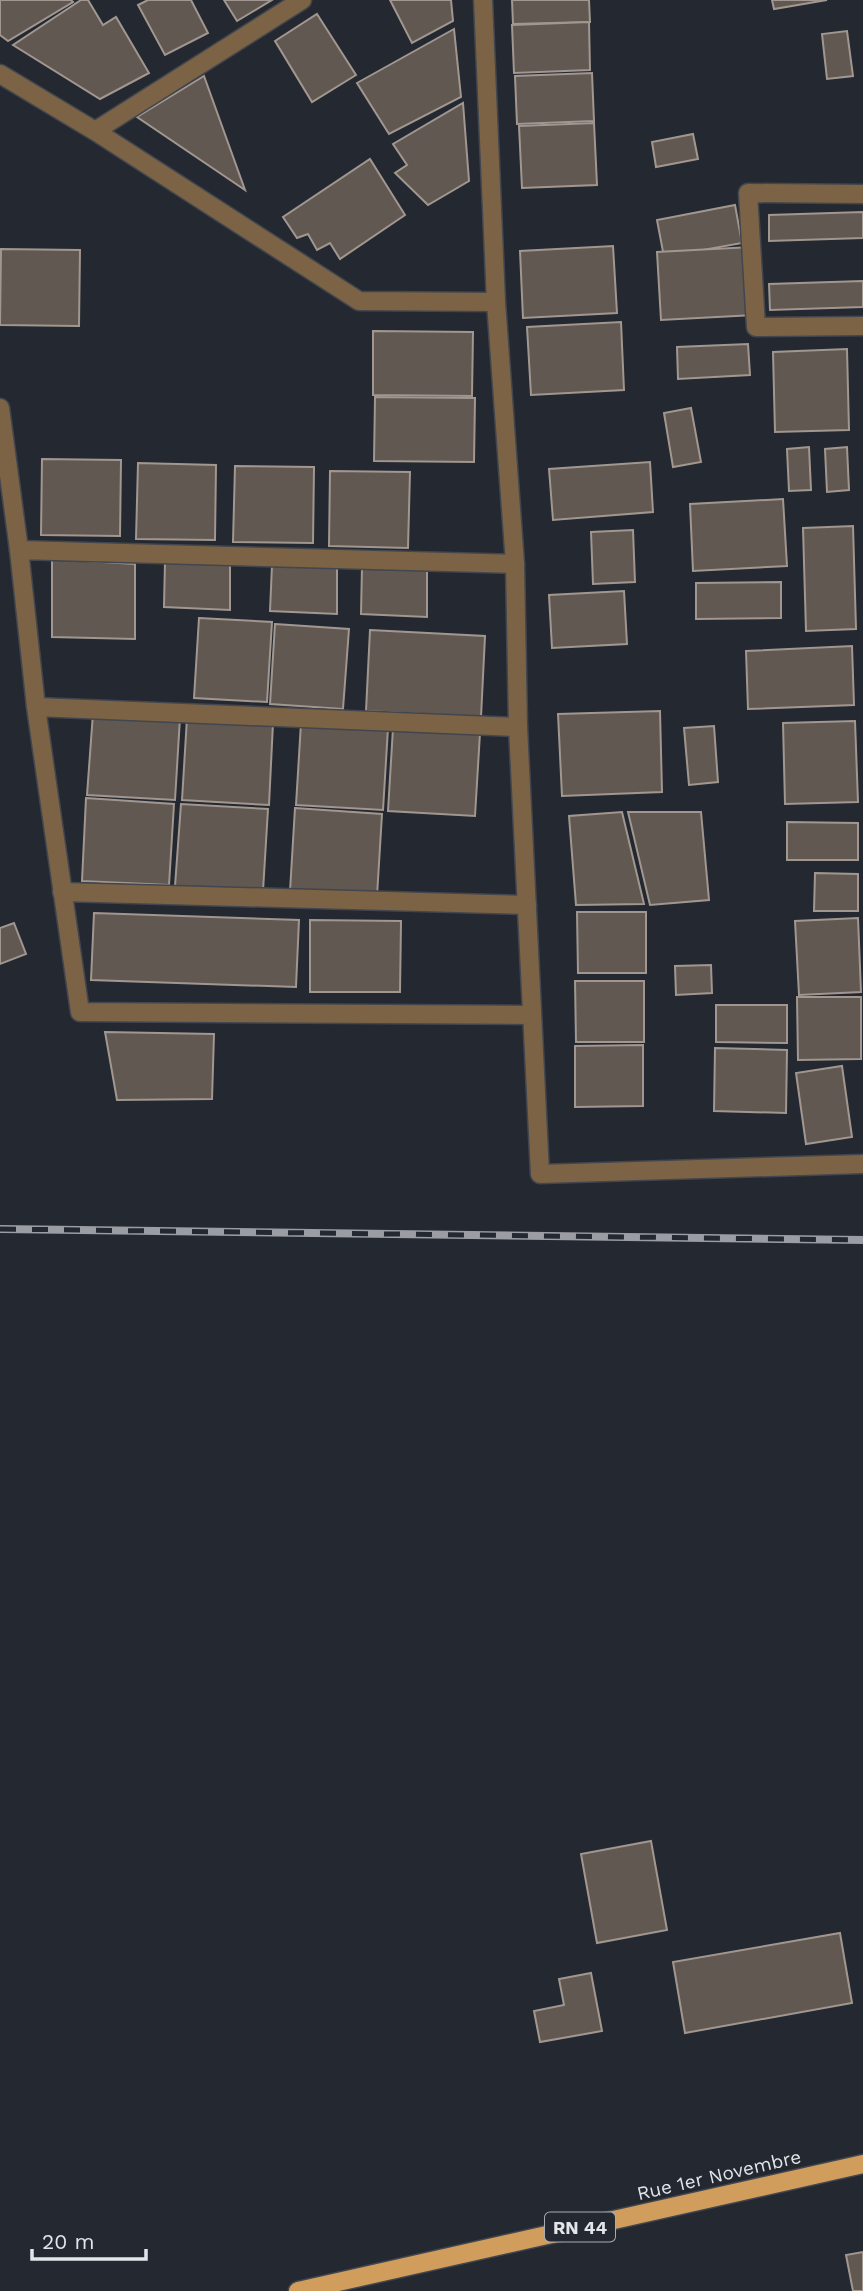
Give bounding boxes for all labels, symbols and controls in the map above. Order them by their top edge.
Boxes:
street label: Rue 1er Novembre [635,2145,803,2205]
road number: RN 44 [545,2213,615,2242]
scale bar [32,2218,145,2262]
text: 20 m [42,2229,94,2254]

